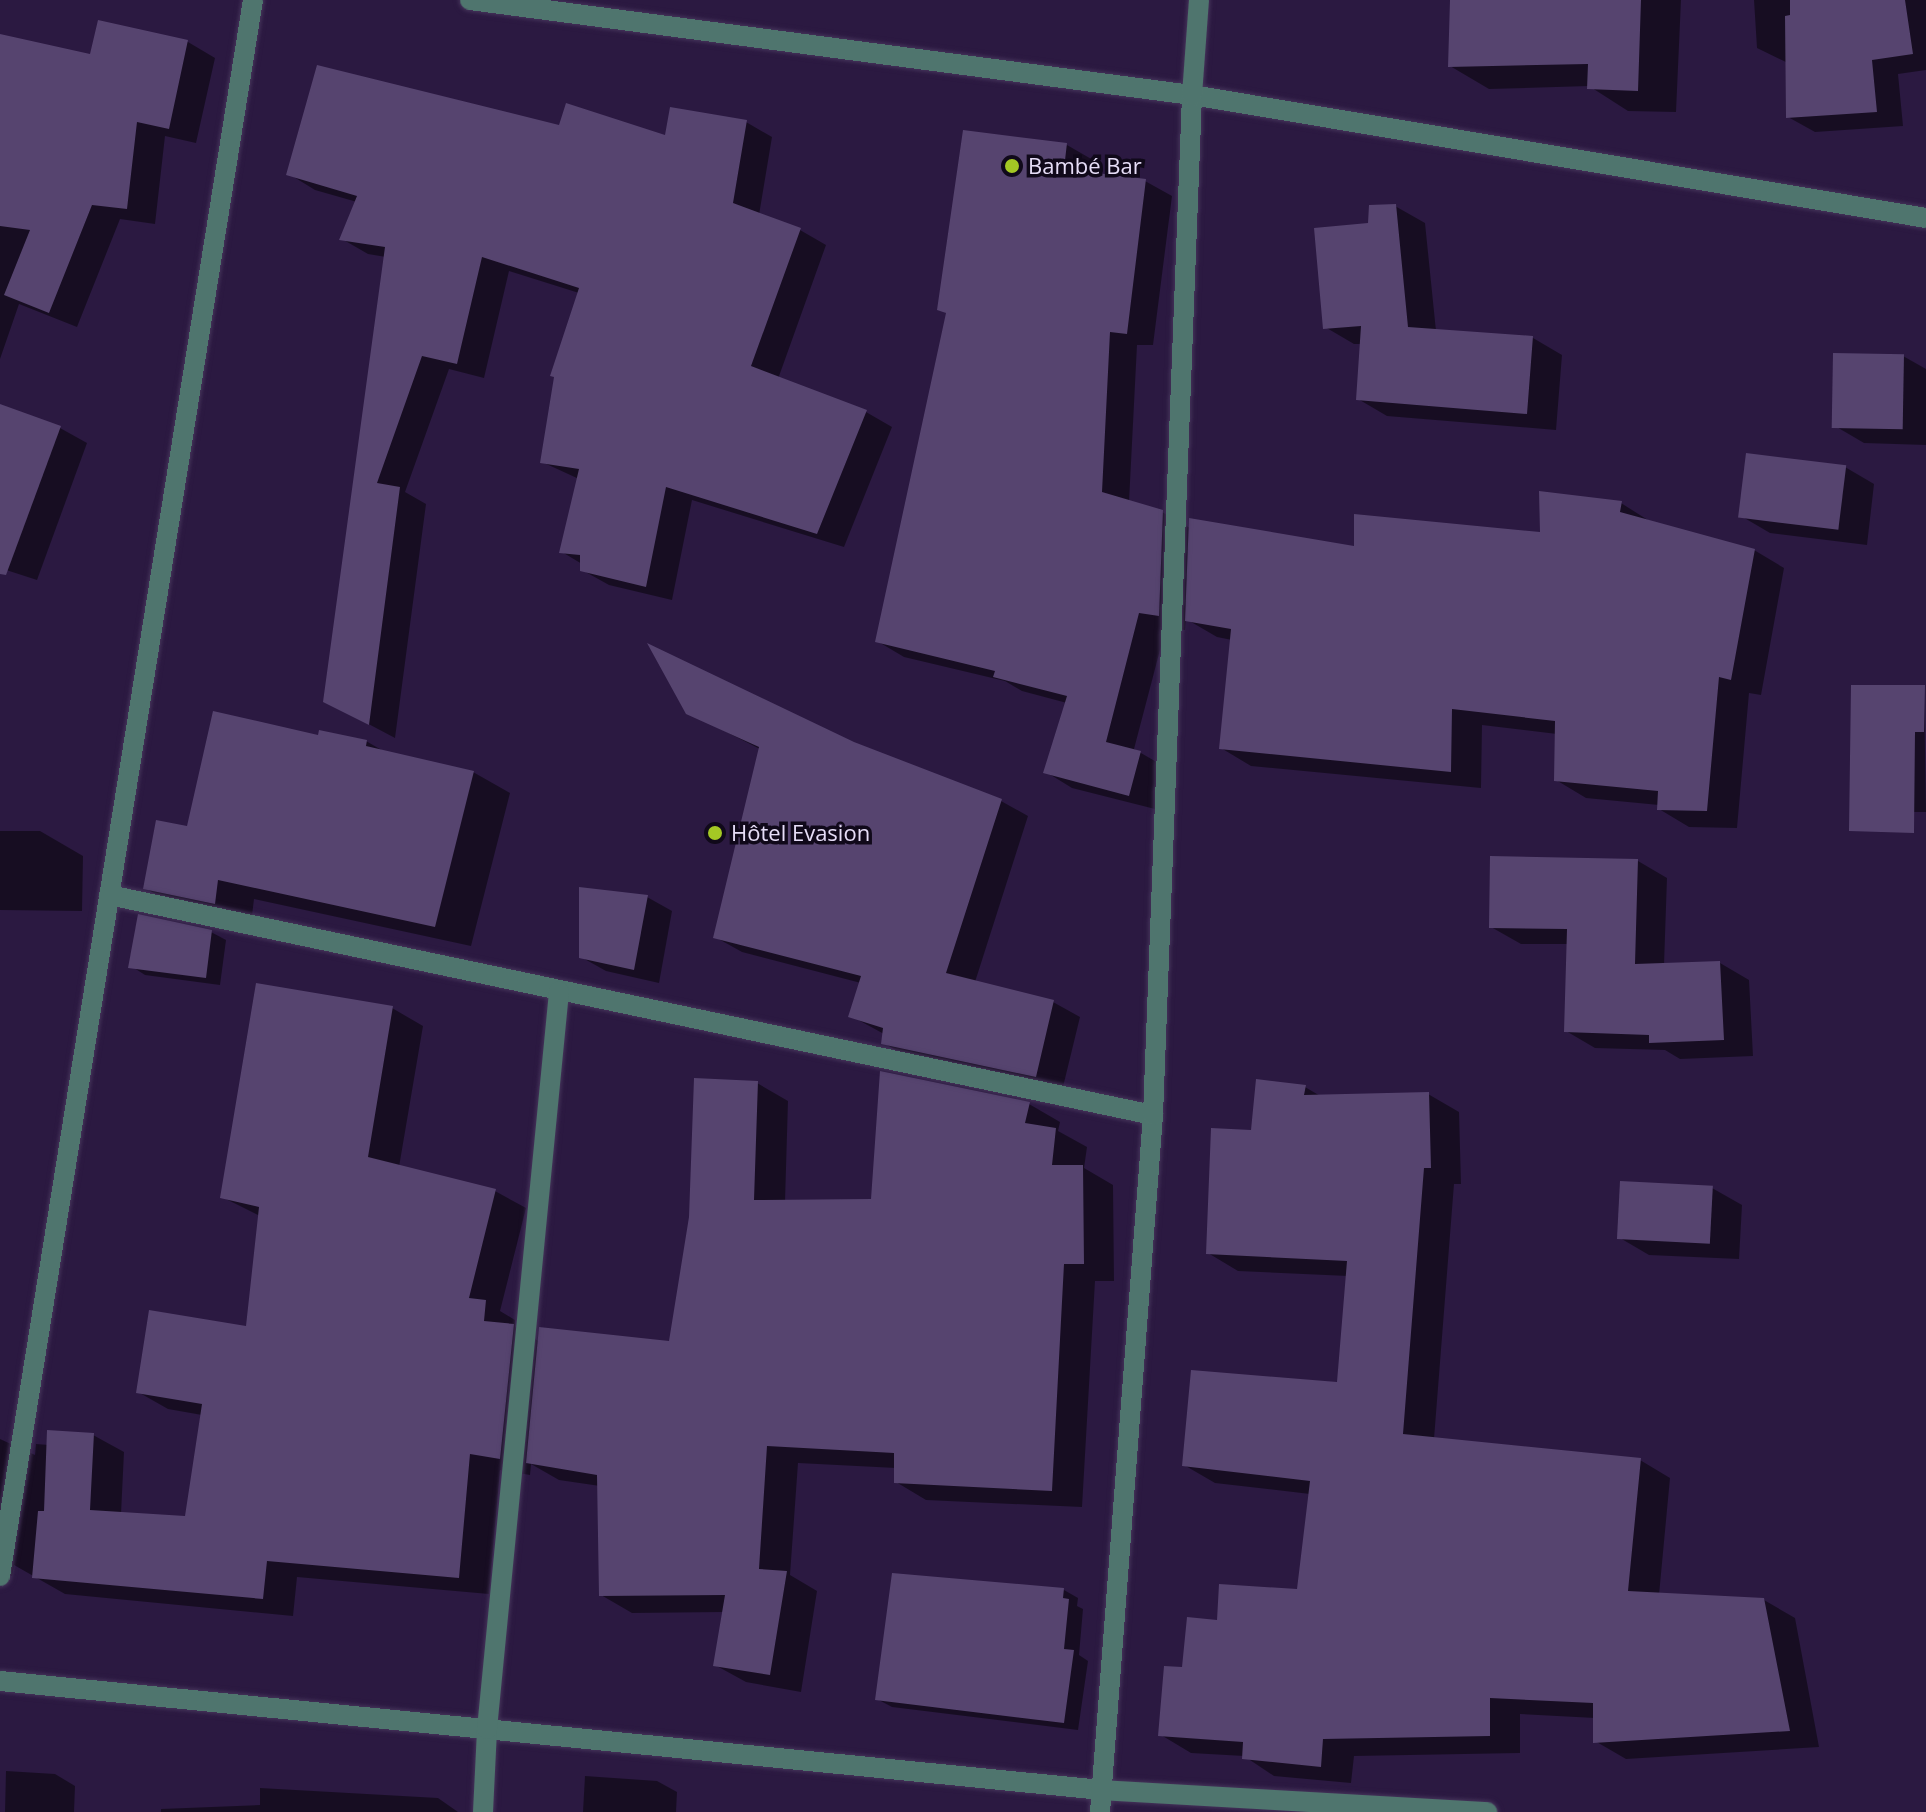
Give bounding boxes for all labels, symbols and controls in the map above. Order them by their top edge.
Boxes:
place label: Bambé Bar [1028,153,1142,179]
marker: Bambé Bar [1003,157,1021,175]
place label: Hôtel Evasion [731,820,870,846]
marker: Hôtel Evasion [706,824,724,842]

